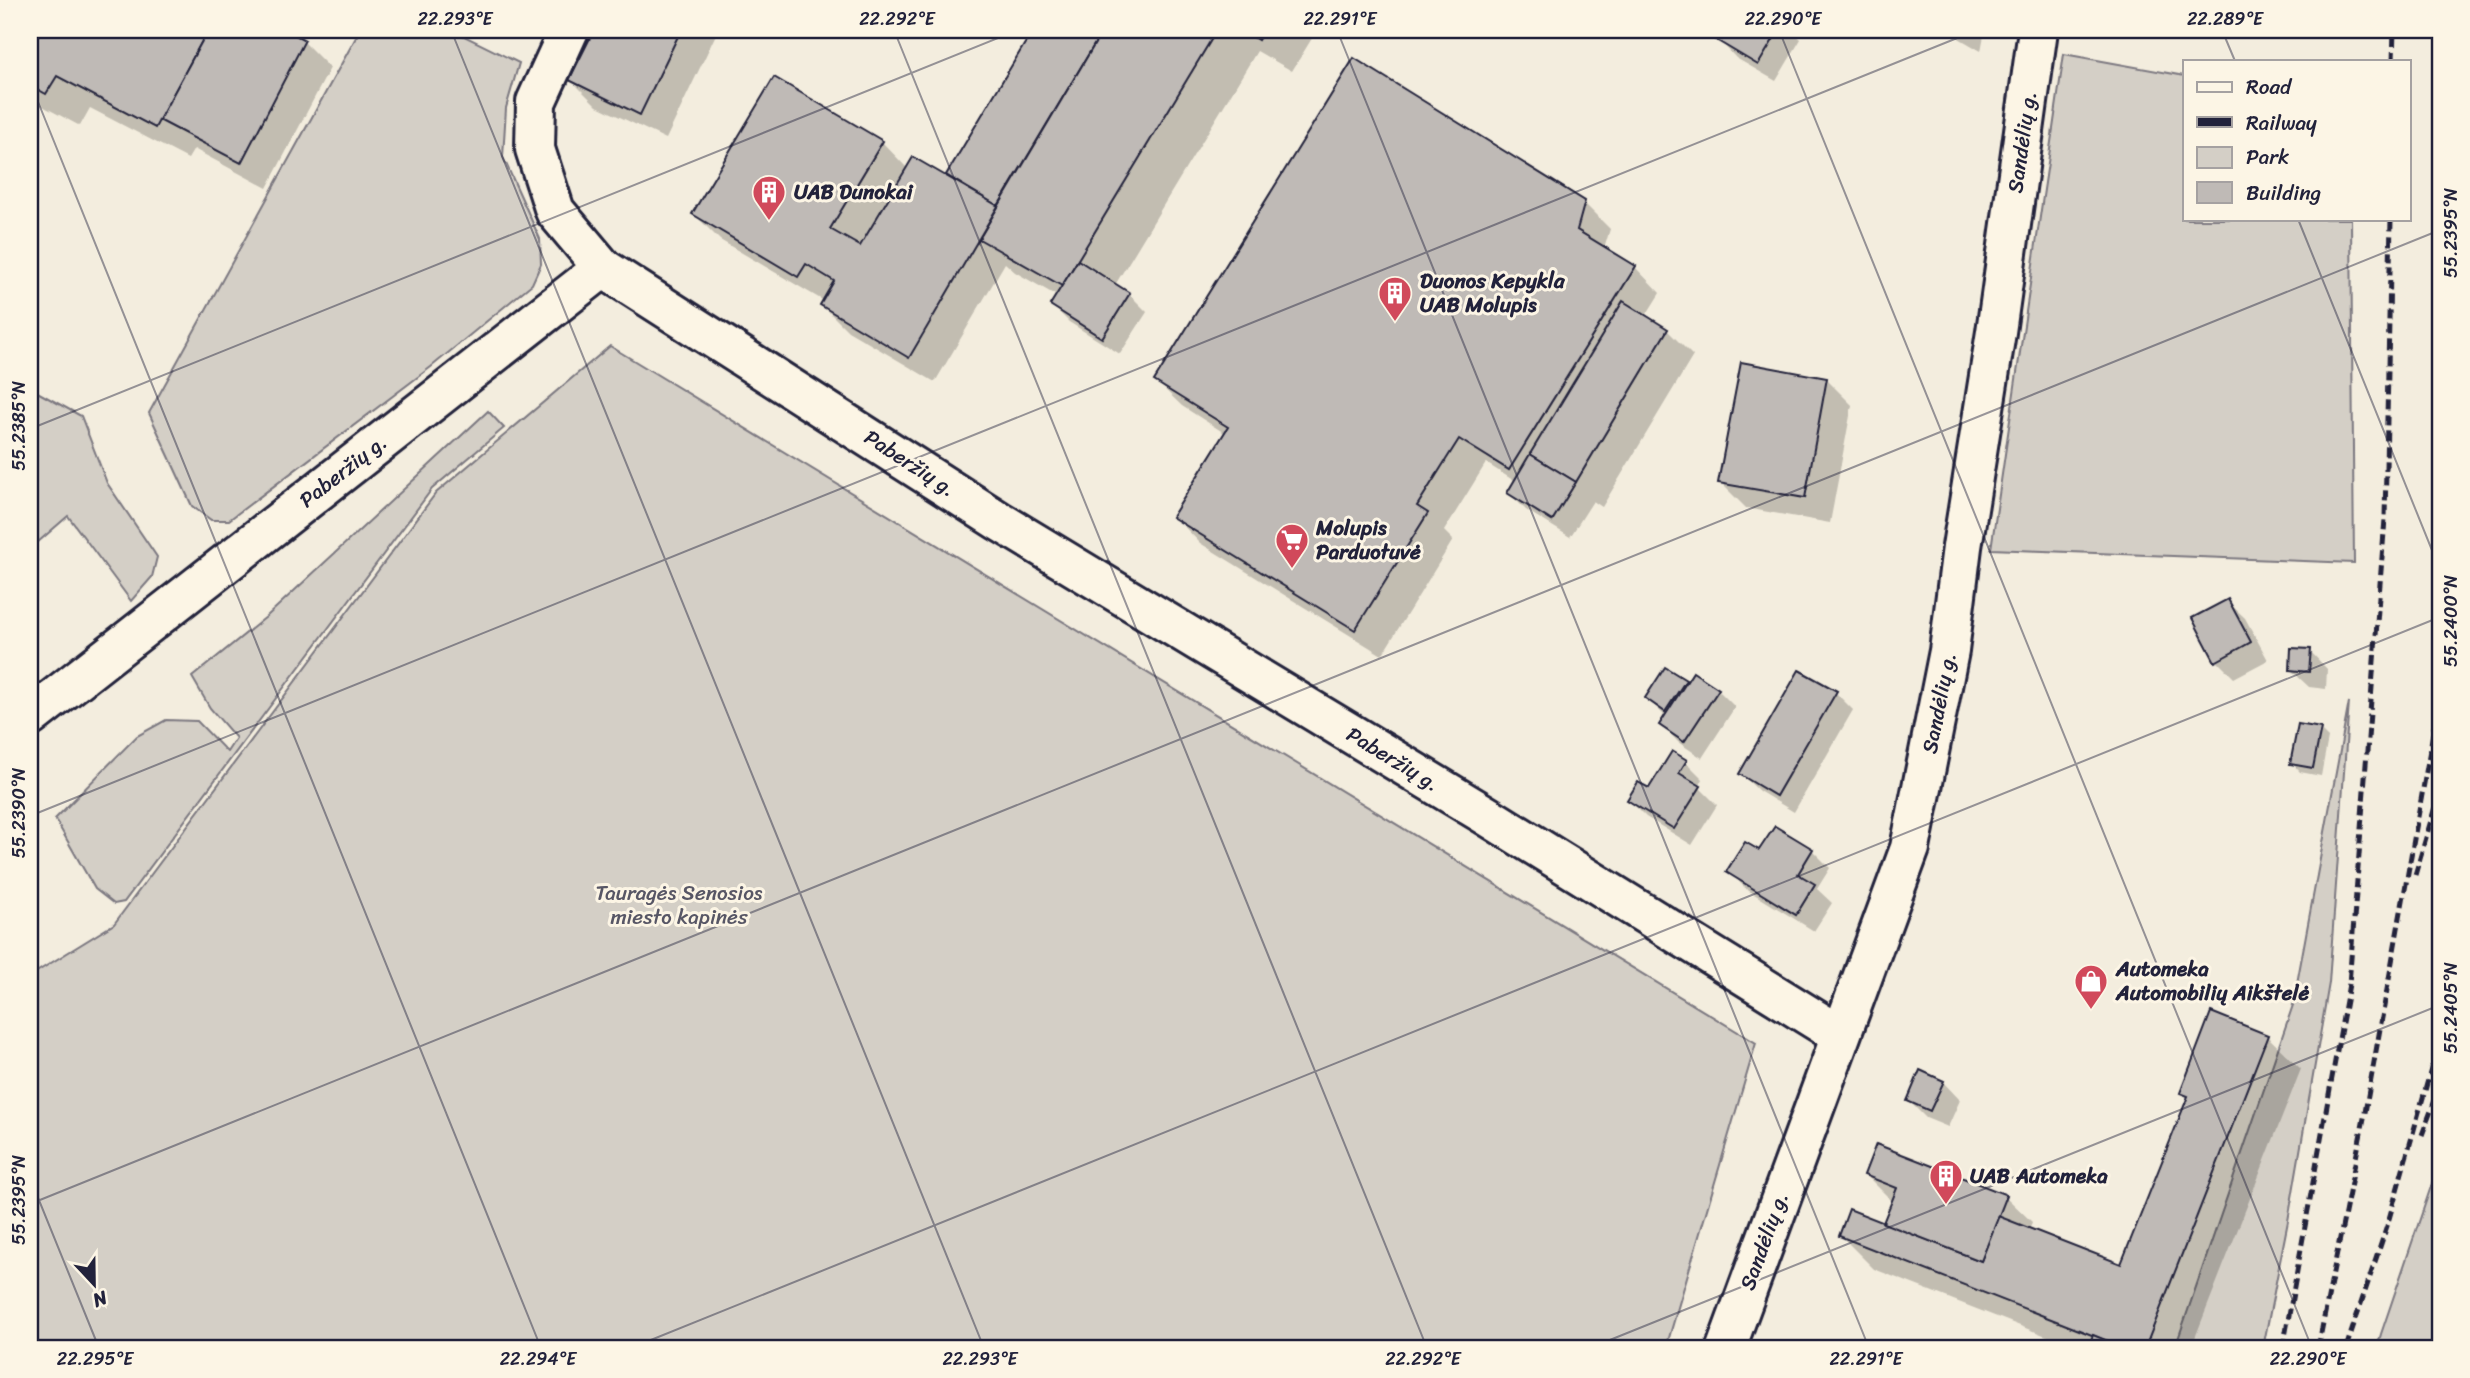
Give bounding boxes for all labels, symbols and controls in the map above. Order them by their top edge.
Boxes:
text: 22.293°E [417,3,494,35]
text: 22.292°E [859,3,936,35]
text: 22.291°E [1303,3,1378,35]
text: 22.290°E [1745,3,1822,35]
text: 22.289°E [2187,3,2264,35]
legend [2183,60,2410,220]
text: Road [2246,68,2293,106]
street label: Sandėlių g. [1996,89,2048,195]
text: Railway [2246,104,2317,142]
text: Park [2246,138,2289,176]
building icon: UAB Dunokai [750,173,788,222]
place label: UAB Dunokai [794,173,914,211]
text: Building [2246,174,2322,212]
text: 55.2395°N [2435,188,2467,278]
place label: Duonos Kepykla UAB Molupis [1420,262,1566,324]
building icon: Duonos Kepykla UAB Molupis [1376,274,1414,323]
text: 55.2385°N [3,381,35,471]
street label: Paberžių g. [856,419,964,507]
street label: Paberžių g. [290,424,396,518]
place label: Molupis Parduotuvė [1315,509,1421,571]
supermarket icon: Molupis Parduotuvė [1273,521,1311,570]
text: 55.2400°N [2435,574,2467,667]
street label: Sandėlių g. [1911,649,1967,757]
street label: Paberžių g. [1339,716,1447,802]
text: 55.2390°N [3,767,35,858]
park label: Tauragės Senosios miesto kapinės [596,874,763,936]
place label: Automeka Automobilių Aikštelė [2115,950,2310,1012]
shop icon: Automeka Automobilių Aikštelė [2072,962,2110,1011]
text: 55.2405°N [2435,962,2467,1054]
text: 55.2395°N [3,1155,35,1245]
building icon: UAB Automeka [1927,1157,1965,1206]
place label: UAB Automeka [1970,1157,2108,1195]
street label: Sandėlių g. [1729,1186,1799,1296]
north arrow [60,1248,130,1318]
text: N [87,1281,113,1317]
text: 22.295°E [57,1343,134,1375]
text: 22.294°E [500,1343,577,1375]
text: 22.293°E [942,1343,1019,1375]
text: 22.292°E [1385,1343,1462,1375]
text: 22.291°E [1829,1343,1904,1375]
text: 22.290°E [2270,1343,2347,1375]

